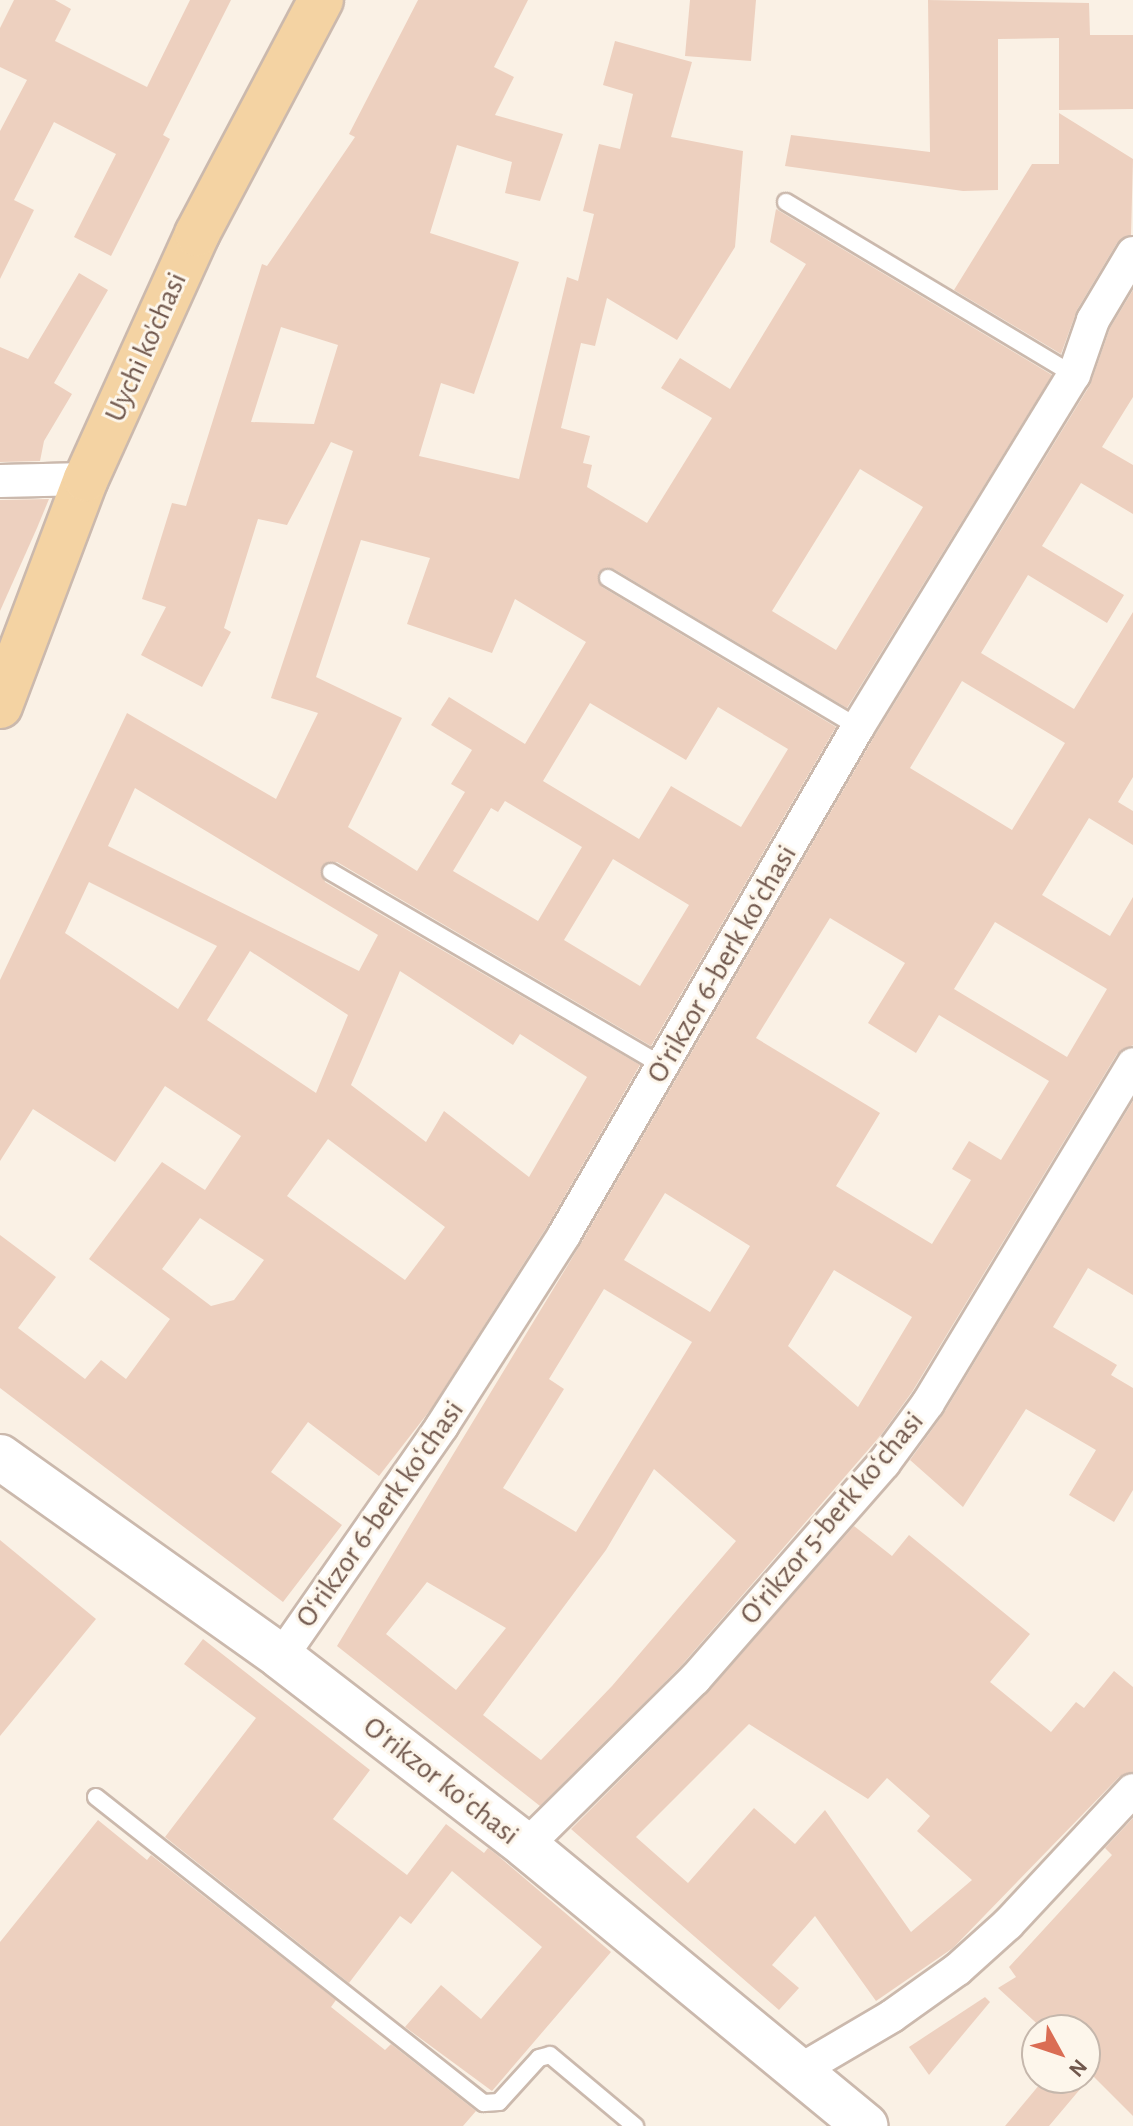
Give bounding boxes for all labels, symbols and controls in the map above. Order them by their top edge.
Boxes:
street label: Uychi ko'chasi [97,267,195,427]
street label: Oʻrikzor 6-berk koʻchasi [639,839,805,1089]
street label: Oʻrikzor 6-berk koʻchasi [288,1394,472,1634]
street label: Oʻrikzor 5-berk koʻchasi [732,1404,932,1632]
street label: Oʻrikzor koʻchasi [356,1709,526,1853]
north arrow [1021,2014,1101,2094]
text: N [1065,2055,1091,2081]

